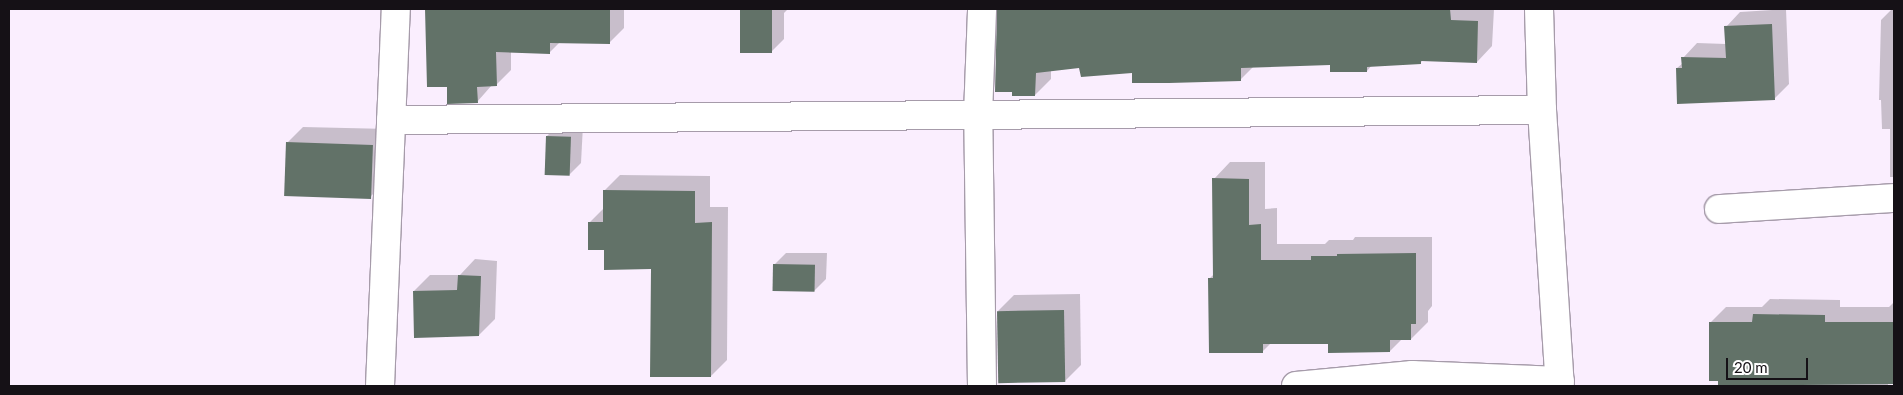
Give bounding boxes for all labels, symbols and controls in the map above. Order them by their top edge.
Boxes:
scale bar [1728,348,1810,380]
text: 20 m [1734,358,1768,376]

